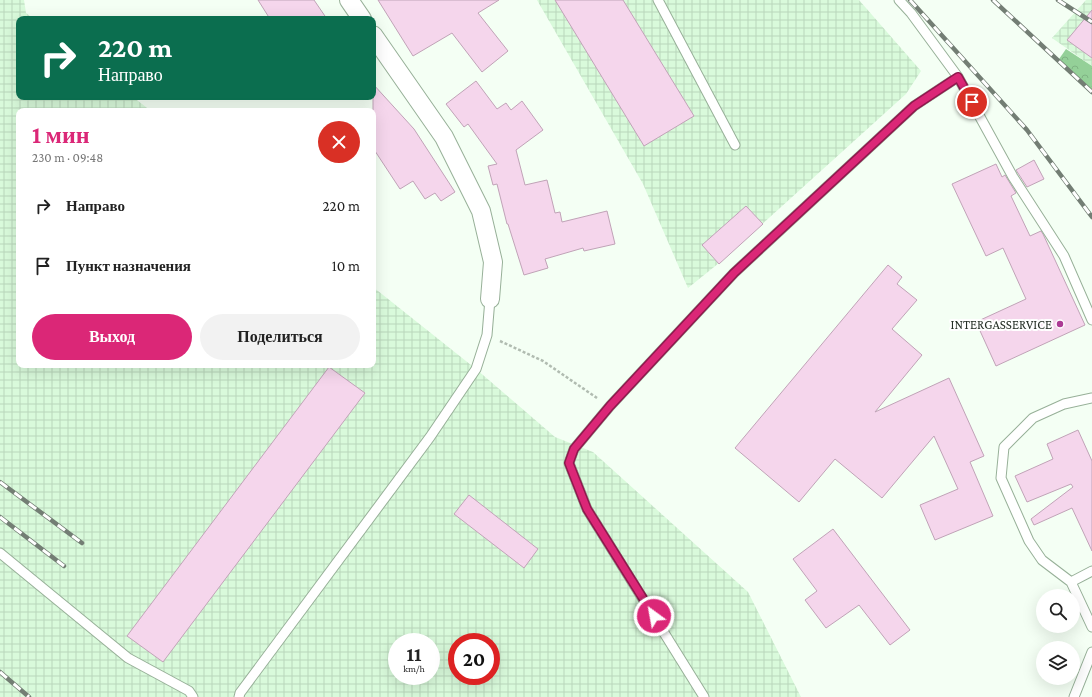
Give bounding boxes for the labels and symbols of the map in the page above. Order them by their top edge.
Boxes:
pin [955,85,989,119]
place label: INTERGASSERVICE [951,317,1052,332]
marker: INTERGASSERVICE [1055,319,1065,329]
position arrow [633,595,675,637]
speed limit sign: 20 [448,633,500,685]

